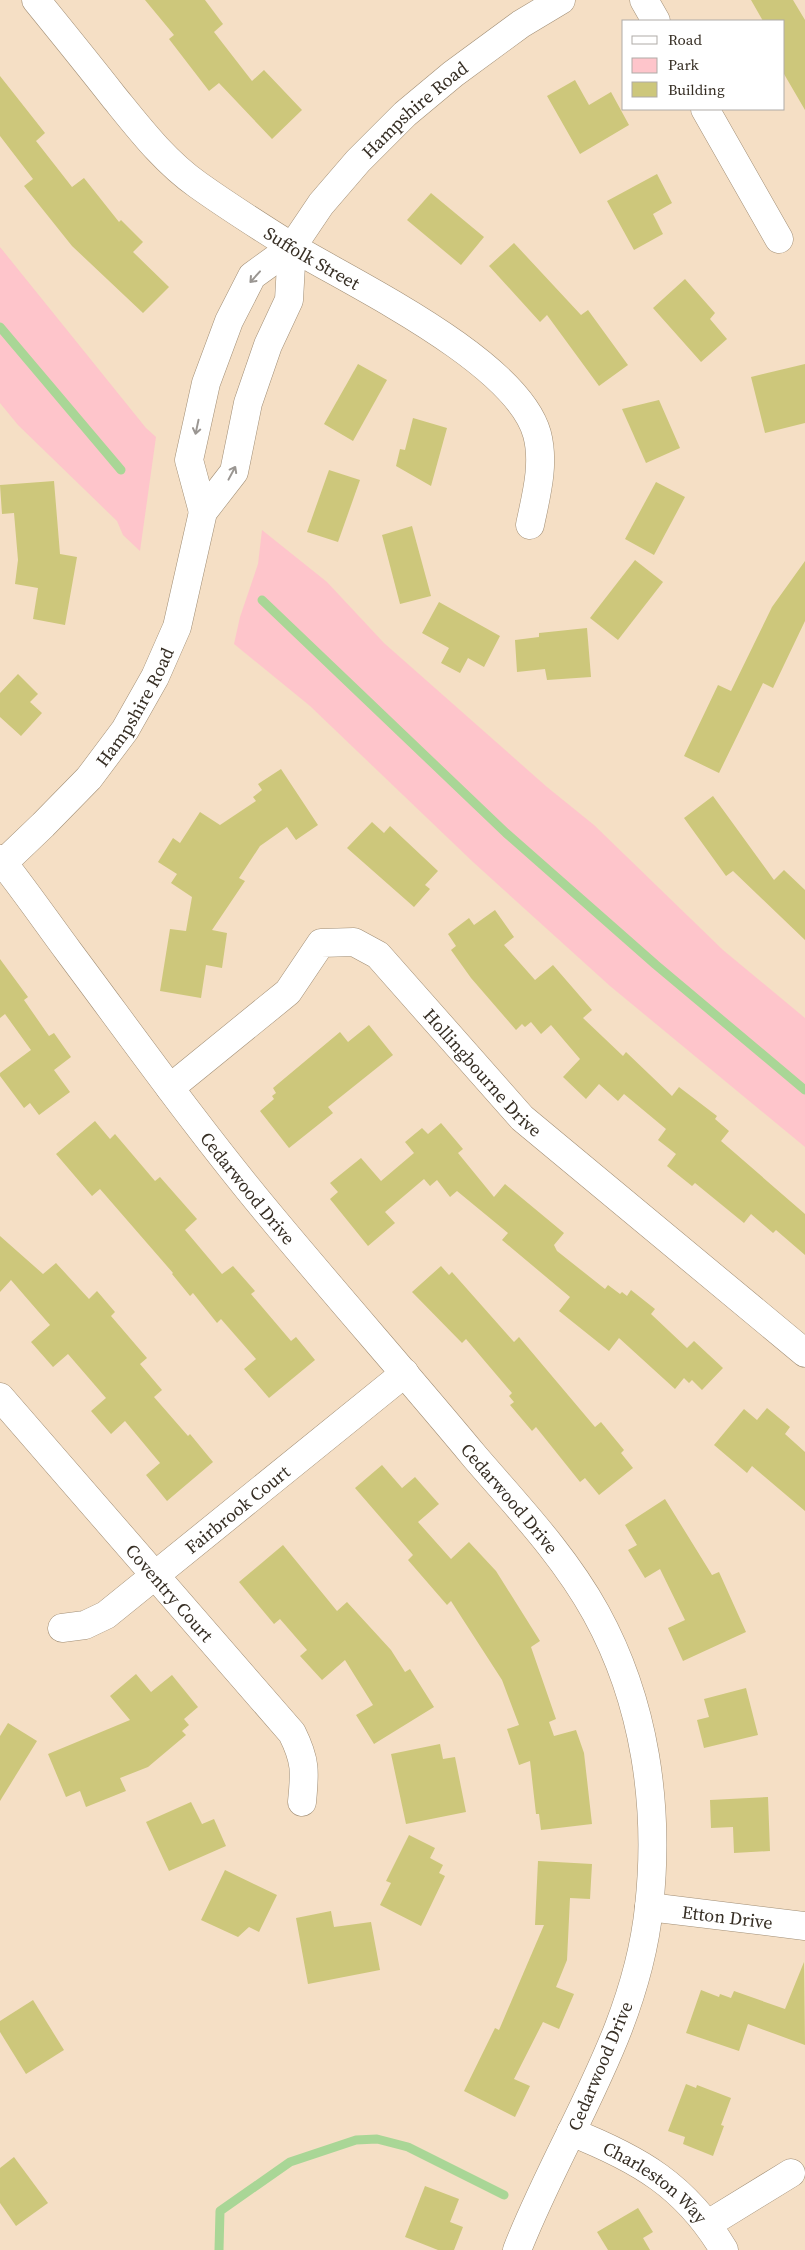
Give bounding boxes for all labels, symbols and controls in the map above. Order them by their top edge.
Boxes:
legend [622,20,785,110]
text: Road [668,29,702,50]
text: Park [668,54,700,75]
street label: Hampshire Road [356,55,473,163]
text: Building [668,79,725,100]
street label: Suffolk Street [260,220,365,295]
one-way arrow [249,270,260,283]
one-way arrow [192,418,201,434]
one-way arrow [227,465,237,480]
street label: Hampshire Road [89,643,179,772]
street label: Hollingbourne Drive [418,1003,548,1142]
street label: Cedarwood Drive [195,1126,301,1250]
street label: Cedarwood Drive [456,1437,565,1559]
street label: Fairbrook Court [179,1459,295,1559]
street label: Coventry Court [120,1538,220,1647]
street label: Etton Drive [681,1899,774,1934]
street label: Cedarwood Drive [561,1997,639,2135]
street label: Charleston Way [599,2135,714,2229]

